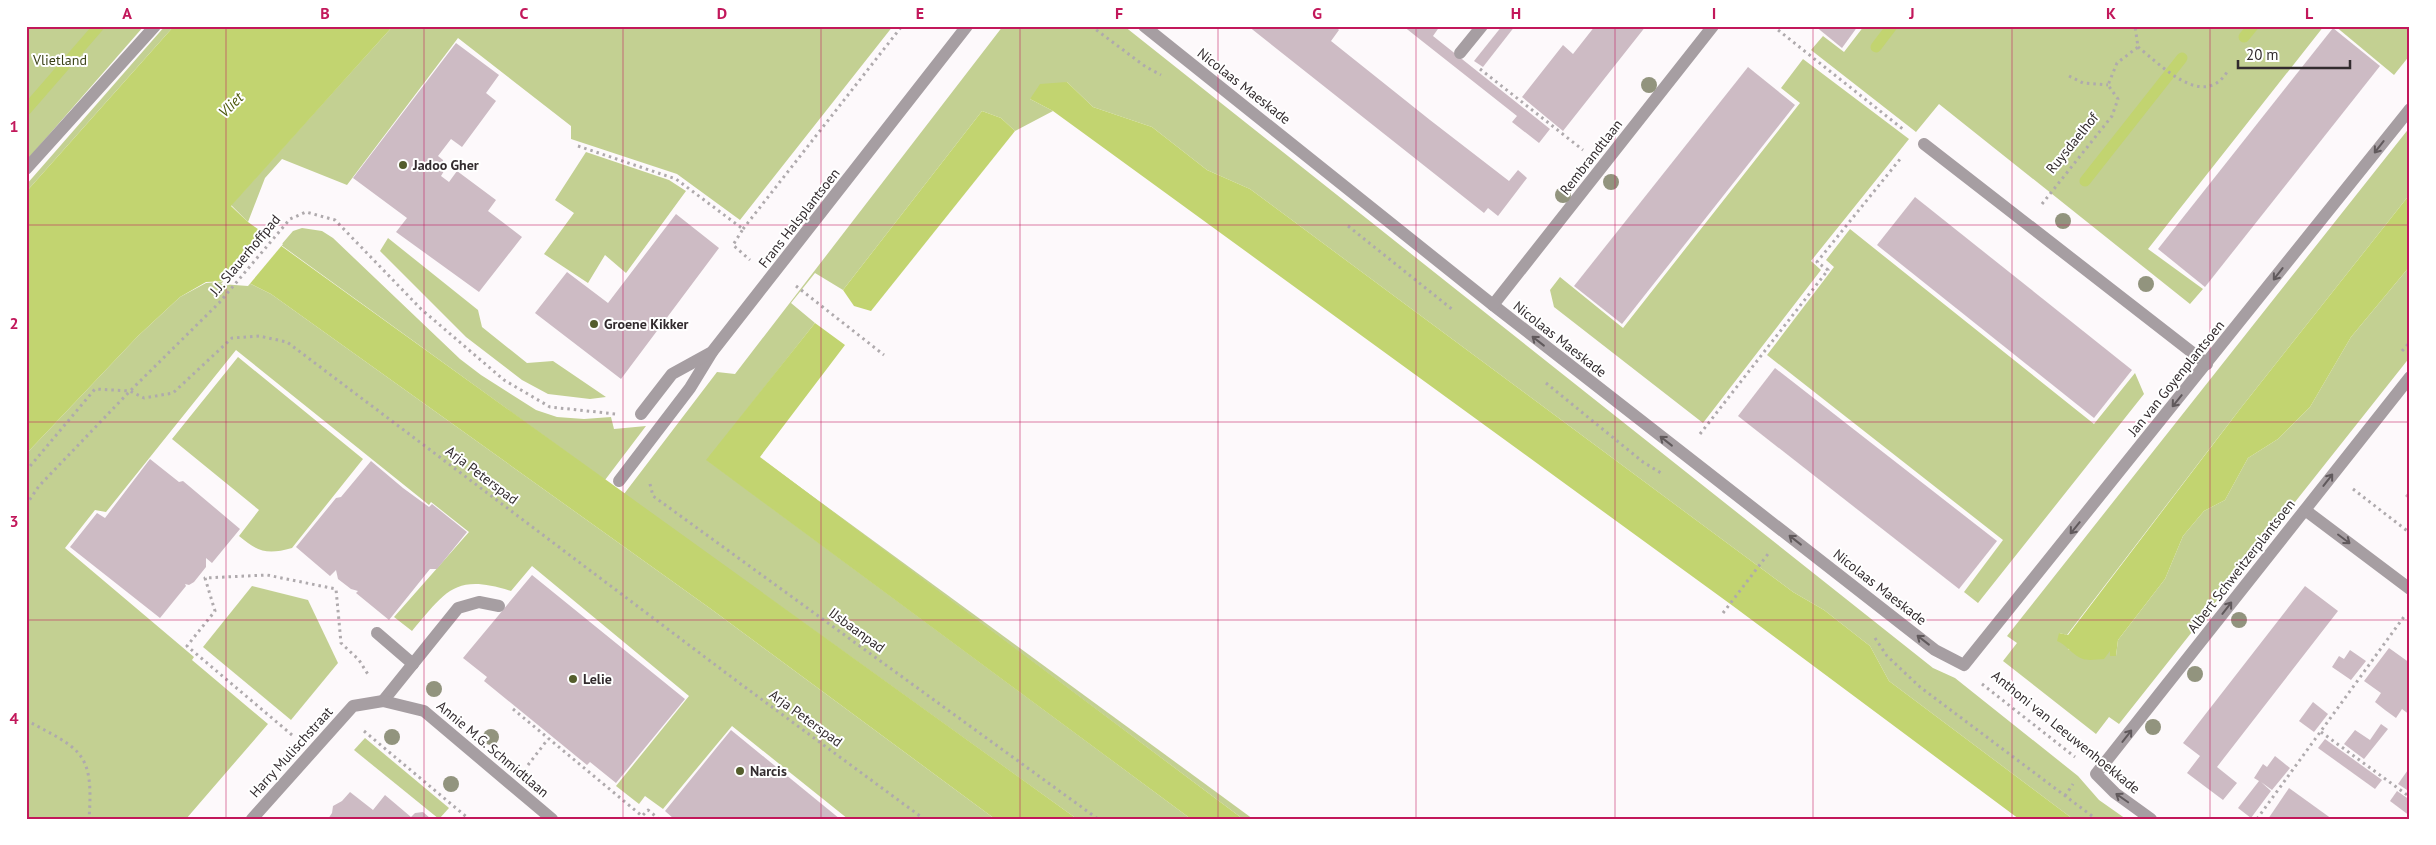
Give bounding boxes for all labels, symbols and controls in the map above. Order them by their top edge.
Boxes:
text: A [122,3,132,23]
text: B [320,3,330,23]
text: C [520,3,529,23]
text: D [717,3,727,23]
text: E [916,3,924,23]
text: F [1115,3,1123,23]
text: G [1312,3,1322,23]
text: H [1511,3,1521,23]
text: I [1712,3,1716,23]
text: J [1908,3,1915,23]
text: K [2106,3,2116,23]
text: L [2305,3,2314,23]
scale bar [2238,38,2351,70]
street label: Nicolaas Maeskade [1194,44,1294,128]
text: 20 m [2246,45,2279,64]
park label: Vlietland [32,51,87,69]
water label: Vliet [214,87,248,121]
street label: Ruysdaelhof [2042,108,2102,177]
text: 1 [9,116,19,136]
street label: Rembrandtlaan [1556,116,1626,198]
one-way arrow [2374,140,2385,153]
place label: Jadoo Gher [412,156,479,174]
marker: Jadoo Gher [397,159,409,171]
street label: Frans Halsplantsoen [754,164,844,272]
street label: J.J. Slauerhoffpad [205,211,284,300]
one-way arrow [2273,268,2284,281]
street label: Nicolaas Maeskade [1510,297,1610,381]
text: 2 [9,313,19,333]
place label: Groene Kikker [604,315,688,333]
street label: Jan van Goyenplantsoen [2123,317,2228,440]
marker: Groene Kikker [588,318,600,330]
one-way arrow [1532,335,1545,346]
one-way arrow [2171,395,2182,408]
one-way arrow [1659,436,1672,447]
street label: Arja Peterspad [442,442,522,508]
one-way arrow [2322,474,2333,487]
street label: Albert Schweitzerplantsoen [2183,496,2299,636]
text: 3 [9,511,19,531]
one-way arrow [2069,521,2080,534]
one-way arrow [1789,534,1802,545]
one-way arrow [2337,534,2351,544]
street label: Nicolaas Maeskade [1830,545,1930,629]
one-way arrow [2222,601,2232,615]
street label: IJsbaanpad [825,604,889,656]
one-way arrow [1916,635,1929,646]
street label: Anthoni van Leeuwenhoekkade [1988,666,2144,798]
place label: Lelie [583,670,612,688]
marker: Lelie [567,673,579,685]
street label: Arja Peterspad [766,685,846,751]
street label: Annie M.G. Schmidtlaan [433,697,553,801]
street label: Harry Mulischstraat [246,703,337,801]
text: 4 [9,708,19,728]
one-way arrow [2121,730,2132,743]
place label: Narcis [750,762,787,780]
marker: Narcis [734,765,746,777]
one-way arrow [2115,793,2129,803]

